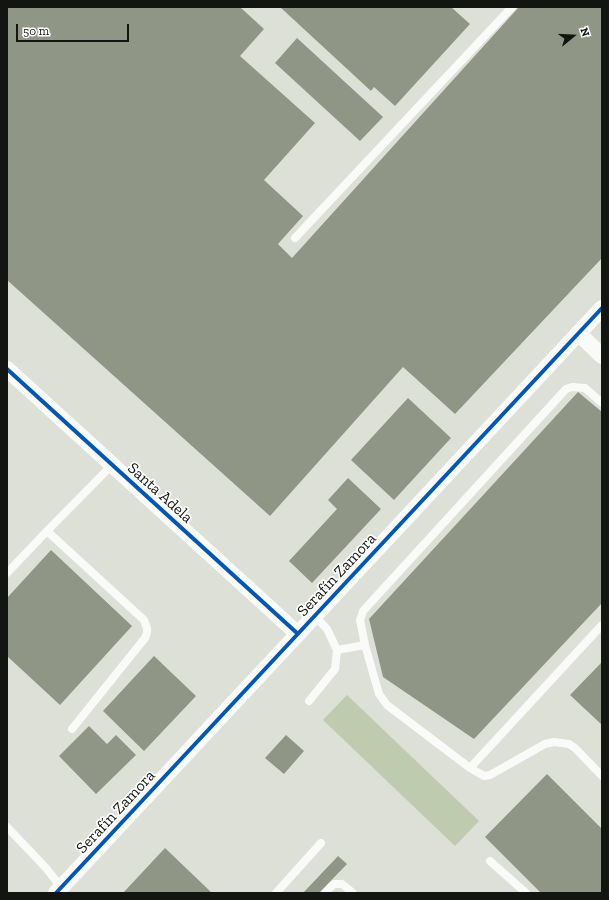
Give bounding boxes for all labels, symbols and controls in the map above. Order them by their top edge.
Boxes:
scale bar [18,16,131,42]
north arrow [553,16,593,56]
text: 50 m [23,24,49,38]
text: N [577,26,592,38]
street label: Santa Adela [123,459,197,527]
street label: Serafín Zamora [293,529,381,621]
street label: Serafín Zamora [72,766,160,858]

